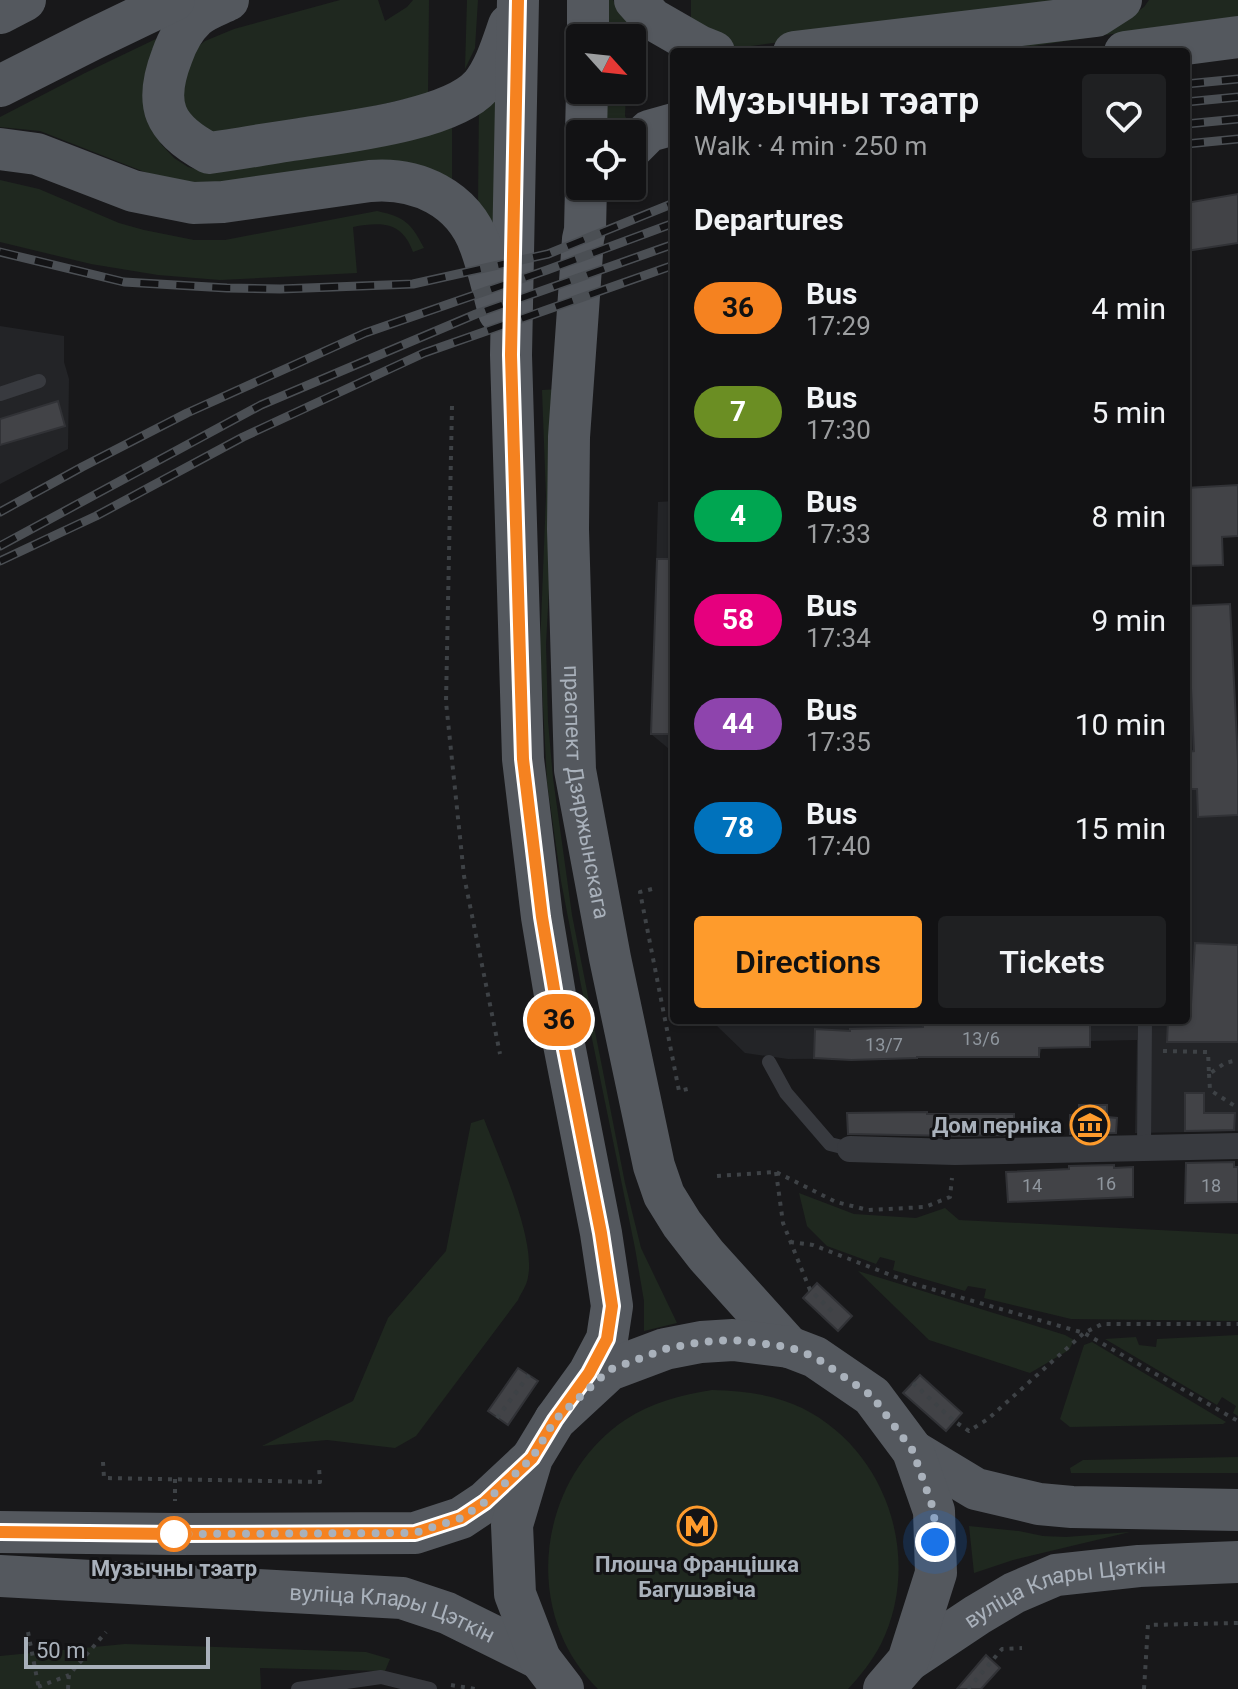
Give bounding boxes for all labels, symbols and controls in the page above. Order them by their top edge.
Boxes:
north arrow [566,24,646,104]
map controls [566,24,646,200]
button: heart [1082,74,1166,158]
text: Музычны тэатр [694,79,979,123]
button: locate [566,120,646,200]
text: Walk · 4 min · 250 m [694,131,927,161]
text: Departures [694,202,844,237]
text: Bus [806,276,857,311]
text: 36 [722,291,754,324]
text: 4 min [1092,291,1166,326]
text: 17:29 [806,311,871,341]
text: Bus [806,380,857,415]
text: 7 [730,395,746,428]
text: 5 min [1092,395,1166,430]
text: 17:30 [806,415,871,445]
text: Bus [806,484,857,519]
text: 4 [730,499,746,532]
text: 8 min [1092,499,1166,534]
text: 17:33 [806,519,871,549]
text: Bus [806,588,857,623]
text: 58 [722,603,754,636]
text: 9 min [1092,603,1166,638]
text: 17:34 [806,623,871,653]
street label: праспект Дзяржынскага [559,665,615,921]
text: Bus [806,692,857,727]
text: 44 [722,707,754,740]
text: 10 min [1075,707,1166,742]
text: 17:35 [806,727,871,757]
text: Bus [806,796,857,831]
text: 78 [722,811,754,844]
text: 15 min [1075,811,1166,846]
text: 17:40 [806,831,871,861]
button: Directions [694,916,922,1008]
button: Tickets [938,916,1166,1008]
line badge: 36 [523,994,595,1046]
text: 36 [543,1003,575,1036]
house number: 13/6 [962,1028,1000,1049]
house number: 13/7 [865,1034,903,1055]
museum icon: Дом перніка [1069,1104,1111,1146]
place label: Дом перніка [932,1113,1062,1138]
house number: 16 [1096,1173,1116,1194]
house number: 14 [1022,1175,1042,1196]
house number: 18 [1201,1175,1221,1196]
metro station icon: Плошча Францішка Багушэвіча [676,1505,718,1547]
marker: Музычны тэатр [157,1517,191,1551]
your location [915,1522,955,1562]
place label: Плошча Францішка Багушэвіча [595,1552,799,1602]
street label: вуліца Клары Цэткін [959,1552,1167,1633]
place label: Музычны тэатр [91,1556,257,1581]
street label: вуліца Клары Цэткін [289,1579,499,1647]
scale bar [24,1633,210,1669]
text: 50 m [36,1638,85,1663]

